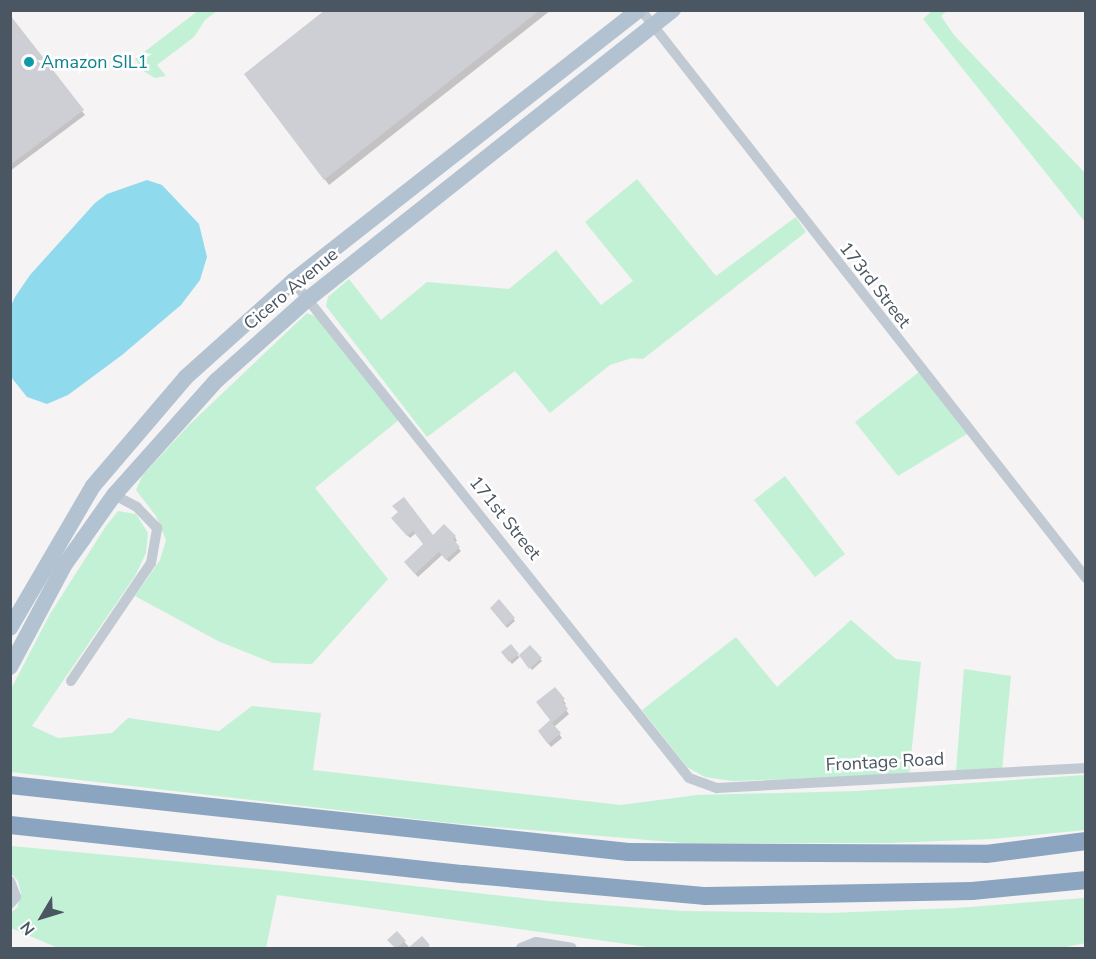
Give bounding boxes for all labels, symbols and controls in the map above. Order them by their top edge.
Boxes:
place label: Amazon SIL1 [41,51,148,73]
marker: Amazon SIL1 [22,55,36,69]
street label: 173rd Street [835,238,915,332]
street label: Cicero Avenue [240,243,342,335]
street label: 171st Street [465,472,545,564]
street label: Frontage Road [825,748,945,776]
north arrow [12,887,72,947]
text: N [15,917,40,940]

